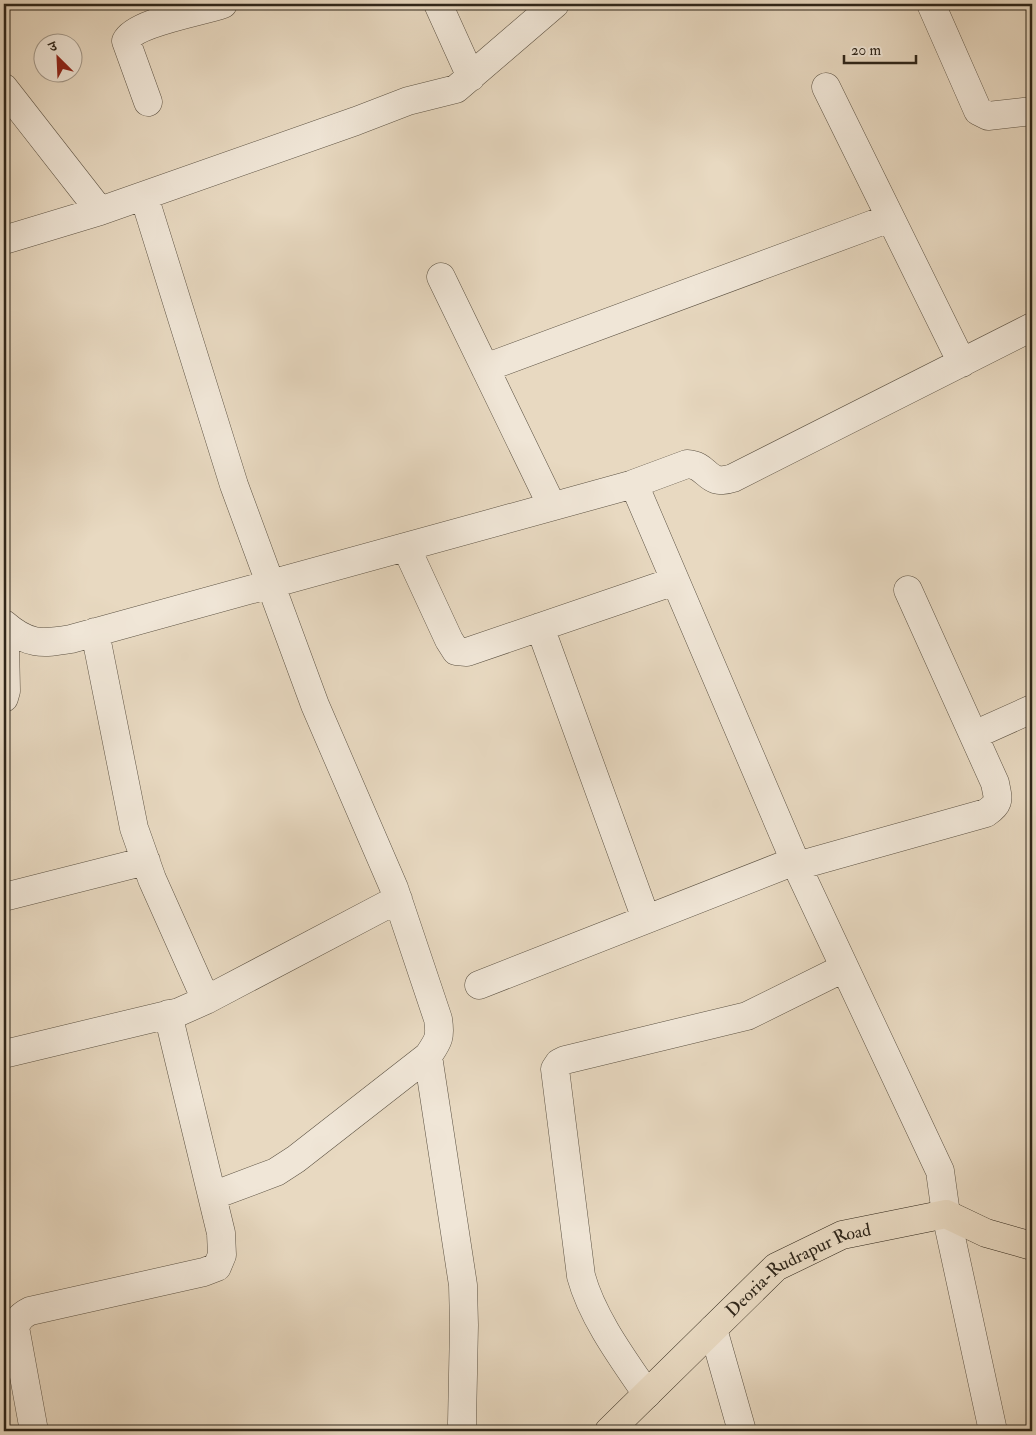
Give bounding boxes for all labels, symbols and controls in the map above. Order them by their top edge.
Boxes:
north arrow [32,32,82,82]
scale bar [844,32,916,64]
text: उ [45,37,60,56]
text: 20 m [851,41,881,60]
street label: Deoria-Rudrapur Road [721,1218,873,1322]

